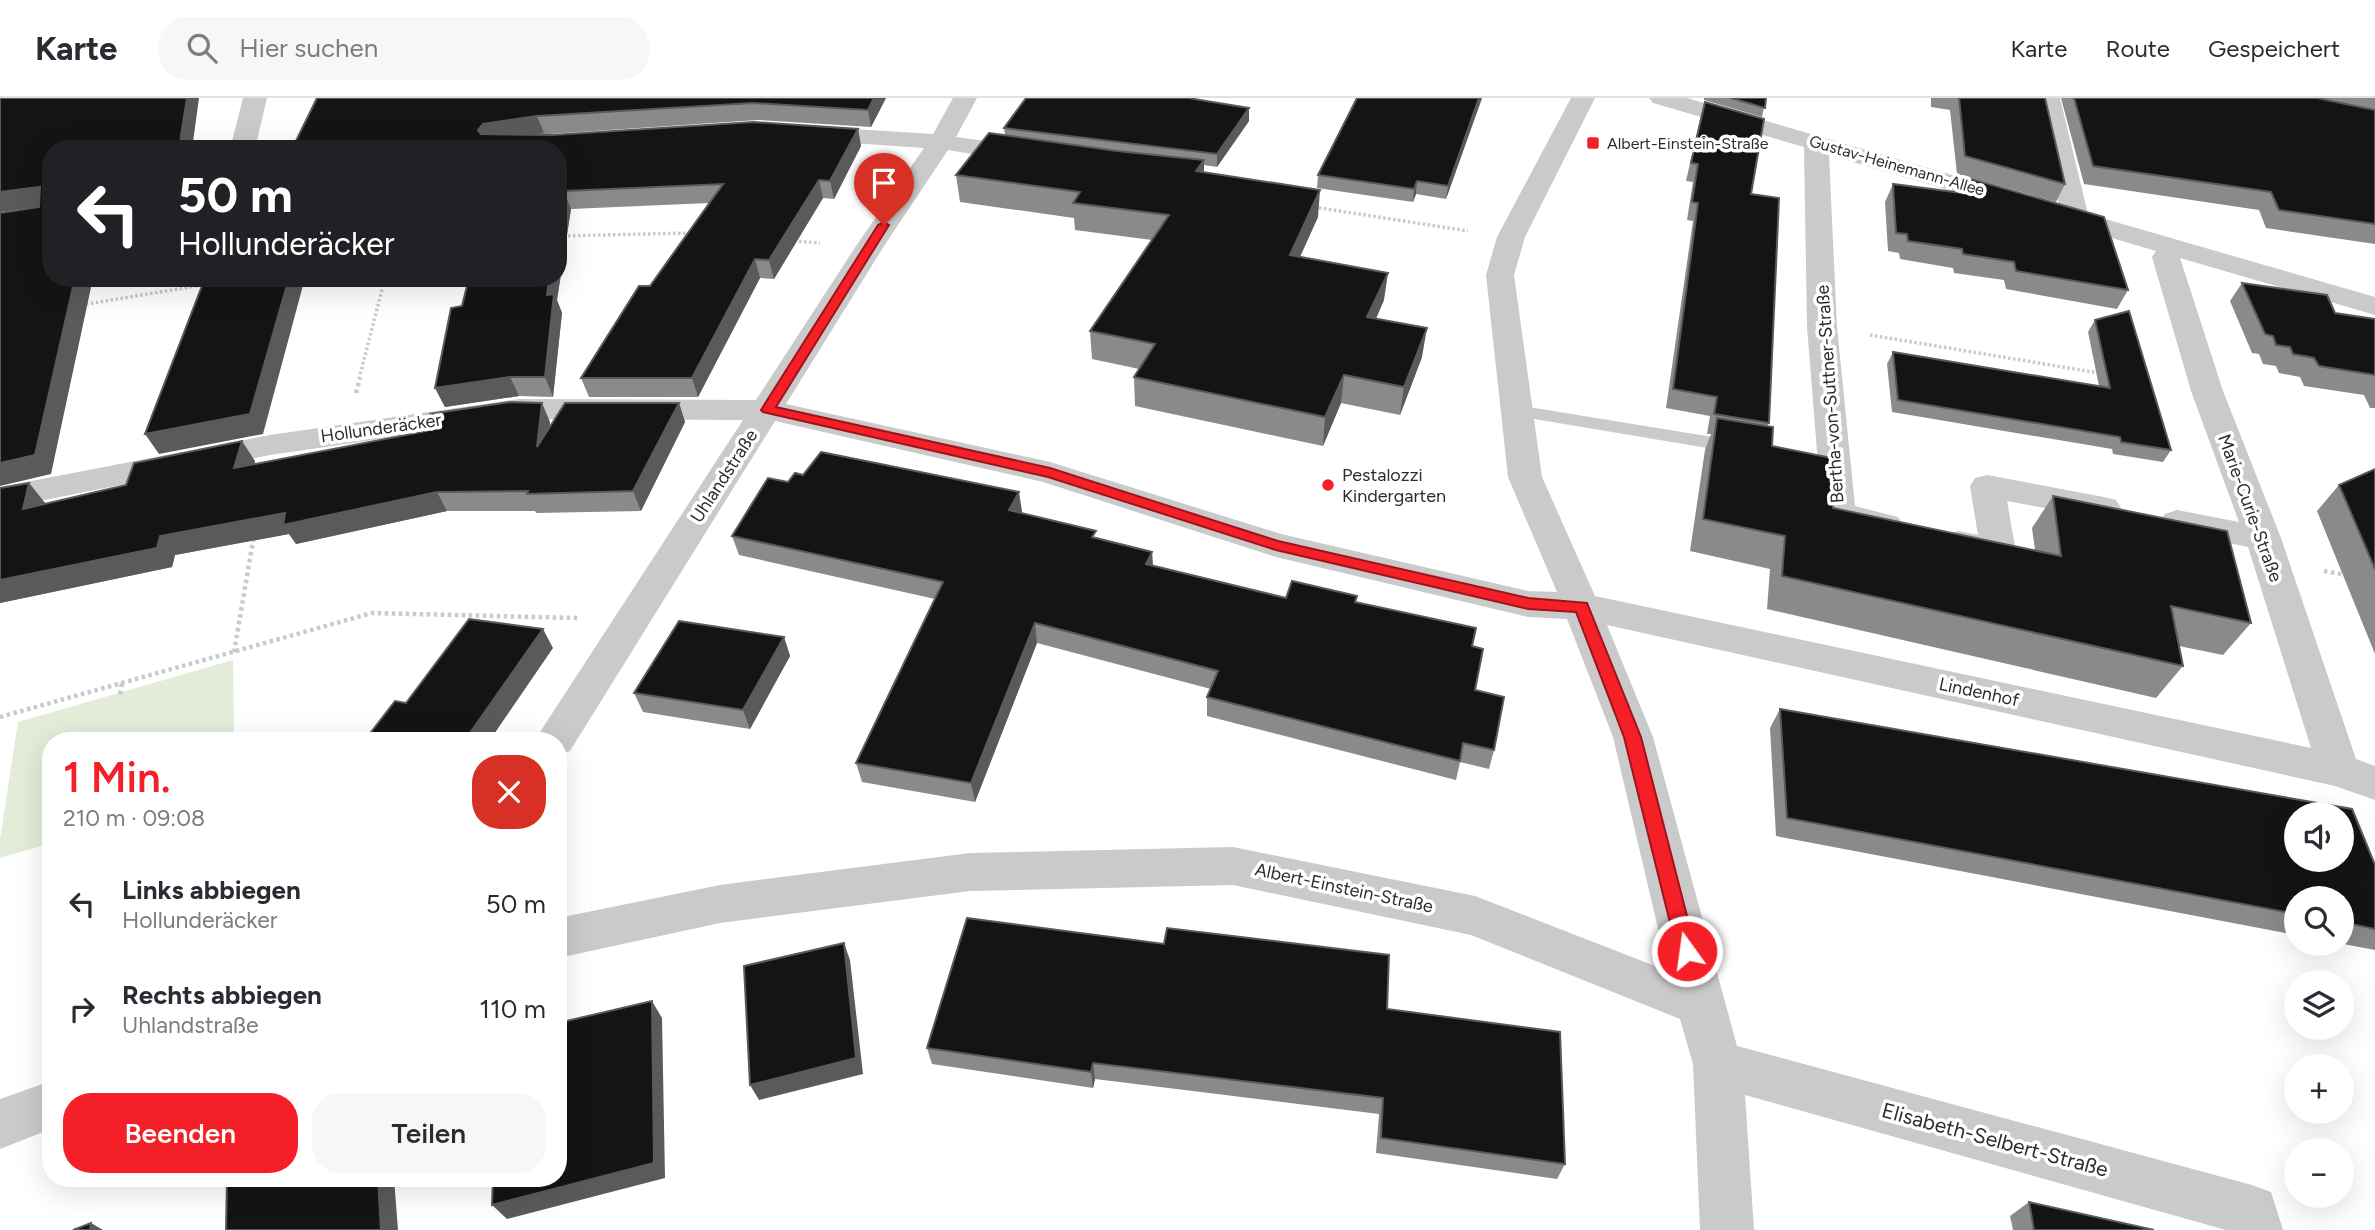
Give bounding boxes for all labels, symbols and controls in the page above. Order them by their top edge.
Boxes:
search box [159,17,649,80]
text: Karte [35,29,117,68]
icon: search [183,29,221,67]
text: Hier suchen [239,32,378,64]
text: Karte [2011,34,2067,63]
text: Route [2105,34,2170,63]
text: Gespeichert [2208,34,2340,63]
street label: Gustav-Heinemann-Allee [1807,131,1987,200]
place label: Albert-Einstein-Straße [1607,134,1769,153]
marker: Albert-Einstein-Straße [1585,135,1601,151]
pin [854,153,914,225]
icon: arrive [865,164,903,202]
text: 50 m [178,165,293,224]
icon: left [63,168,154,259]
text: Hollunderäcker [178,225,395,263]
street label: Bertha-von-Suttner-Straße [1811,284,1849,504]
street label: Hollunderäcker [319,409,443,447]
street label: Uhlandstraße [686,425,762,527]
street label: Marie-Curie-Straße [2213,431,2287,585]
place label: Pestalozzi Kindergarten [1342,464,1446,507]
marker: Pestalozzi Kindergarten [1320,477,1336,493]
street label: Lindenhof [1937,673,2021,711]
text: 1 Min. [63,752,170,803]
button: close [472,755,546,829]
map controls [2284,802,2354,1208]
button: sound [2284,802,2354,872]
text: 210 m · 09:08 [63,804,205,832]
street label: Albert-Einstein-Straße [1253,858,1435,918]
text: Links abbiegen [122,874,301,906]
icon: left [63,885,101,923]
button: search [2284,886,2354,956]
text: 50 m [486,888,546,920]
text: Hollunderäcker [122,906,278,934]
position arrow [1650,914,1724,988]
button: layers [2284,970,2354,1040]
text: Rechts abbiegen [122,979,322,1011]
icon: right [63,990,101,1028]
text: 110 m [479,993,546,1025]
text: Uhlandstraße [122,1011,259,1039]
button: + [2284,1054,2354,1124]
button: Beenden [63,1093,298,1173]
button: Teilen [312,1093,546,1173]
street label: Elisabeth-Selbert-Straße [1879,1097,2111,1182]
button: − [2284,1138,2354,1208]

